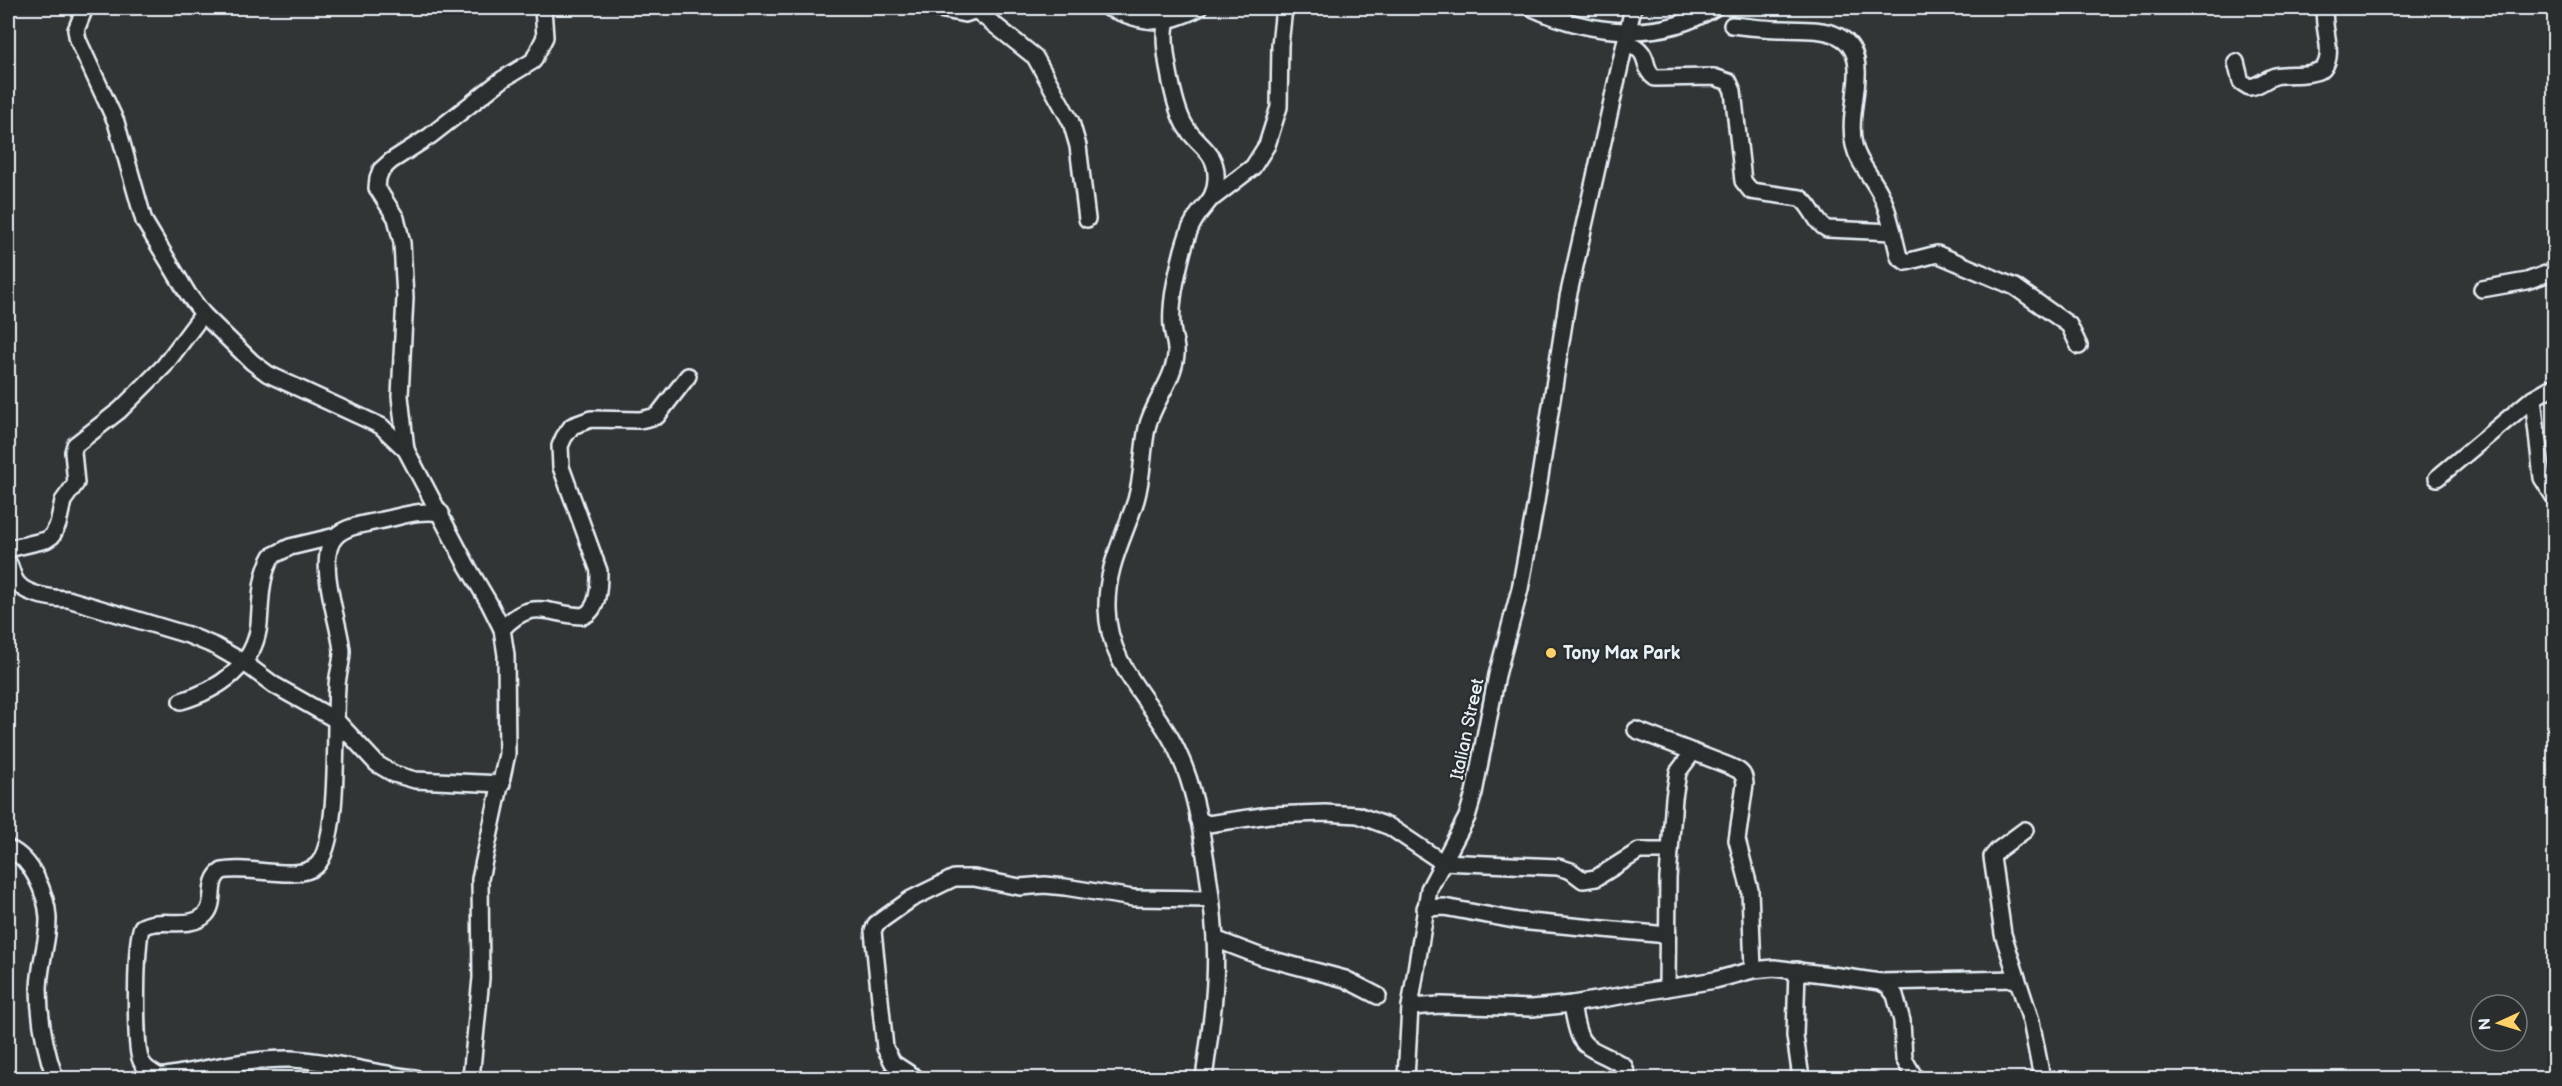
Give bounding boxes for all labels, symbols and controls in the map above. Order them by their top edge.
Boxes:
place label: Tony Max Park [1563,643,1681,664]
marker: Tony Max Park [1544,646,1558,660]
street label: Italian Street [1446,676,1489,782]
north arrow [2469,993,2529,1053]
text: N [2476,1017,2495,1031]

